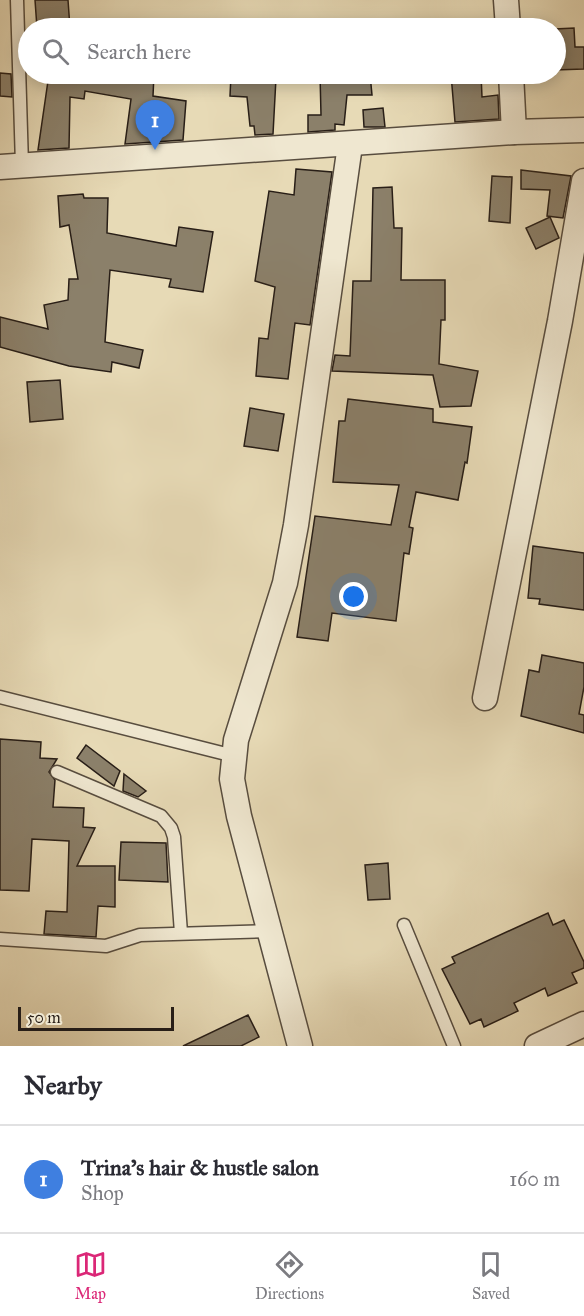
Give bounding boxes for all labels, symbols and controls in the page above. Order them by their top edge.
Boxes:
search box [18,18,566,84]
icon: search [39,35,72,68]
text: Search here [87,38,191,65]
pin: 1 [136,100,174,150]
your location [339,582,368,611]
scale bar [18,1004,174,1032]
text: 50 m [27,1008,61,1027]
text: Nearby [24,1069,102,1101]
text: Trina's hair & hustle salon [81,1154,319,1181]
text: 1 [40,1167,47,1191]
text: 160 m [509,1167,560,1191]
text: Shop [81,1181,124,1205]
tab: Map [74,1248,107,1303]
tab: Directions [255,1248,324,1303]
tab: Saved [472,1248,510,1303]

